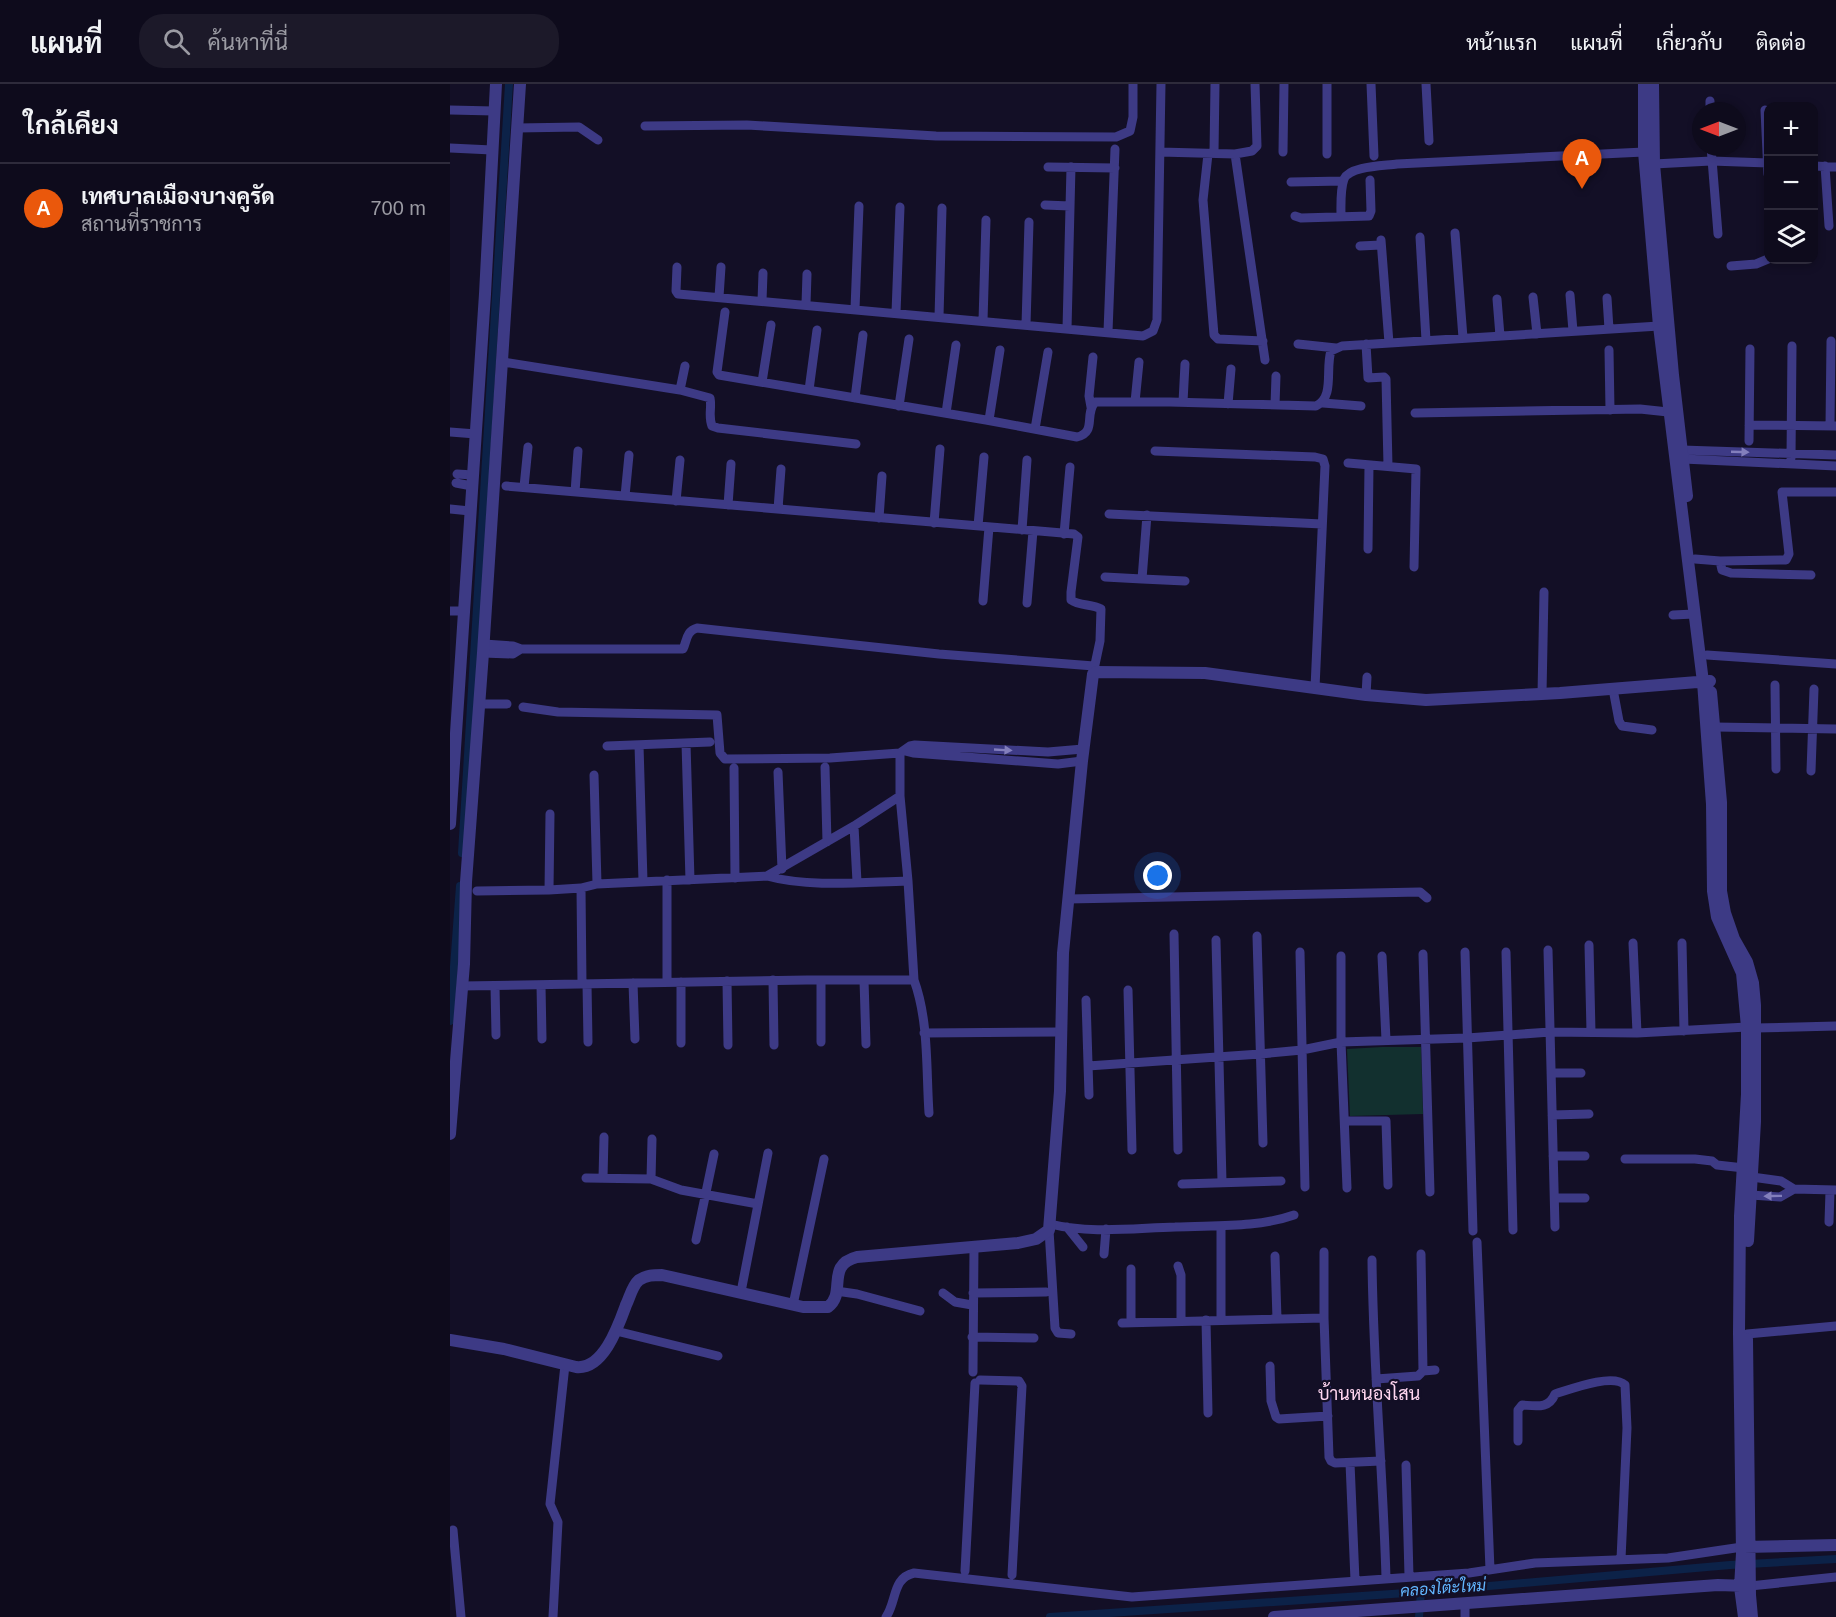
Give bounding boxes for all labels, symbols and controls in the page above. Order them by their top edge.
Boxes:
search box [139,14,559,68]
icon: search [160,25,193,58]
text: แผนที่ [30,28,103,59]
text: ค้นหาที่นี่ [208,30,288,55]
text: หน้าแรก [1466,31,1537,54]
text: แผนที่ [1570,31,1623,54]
text: เกี่ยวกับ [1656,31,1723,54]
text: ติดต่อ [1756,31,1806,54]
north arrow [1692,102,1746,156]
map controls [1764,102,1818,264]
button: + [1764,102,1818,156]
text: ใกล้เคียง [24,110,119,140]
pin: A [1562,140,1602,189]
button: − [1764,156,1818,210]
text: เทศบาลเมืองบางคูรัด [81,184,275,209]
text: A [36,197,51,219]
text: 700 m [370,197,426,219]
button: layers [1764,210,1818,264]
text: สถานที่ราชการ [81,213,202,235]
one-way arrow [1731,447,1750,456]
one-way arrow [993,745,1012,754]
your location [1143,861,1172,890]
one-way arrow [1763,1191,1782,1201]
district label: บ้านหนองโสน [1318,1381,1420,1404]
water label: คลองโต๊ะใหม่ [1399,1573,1488,1599]

